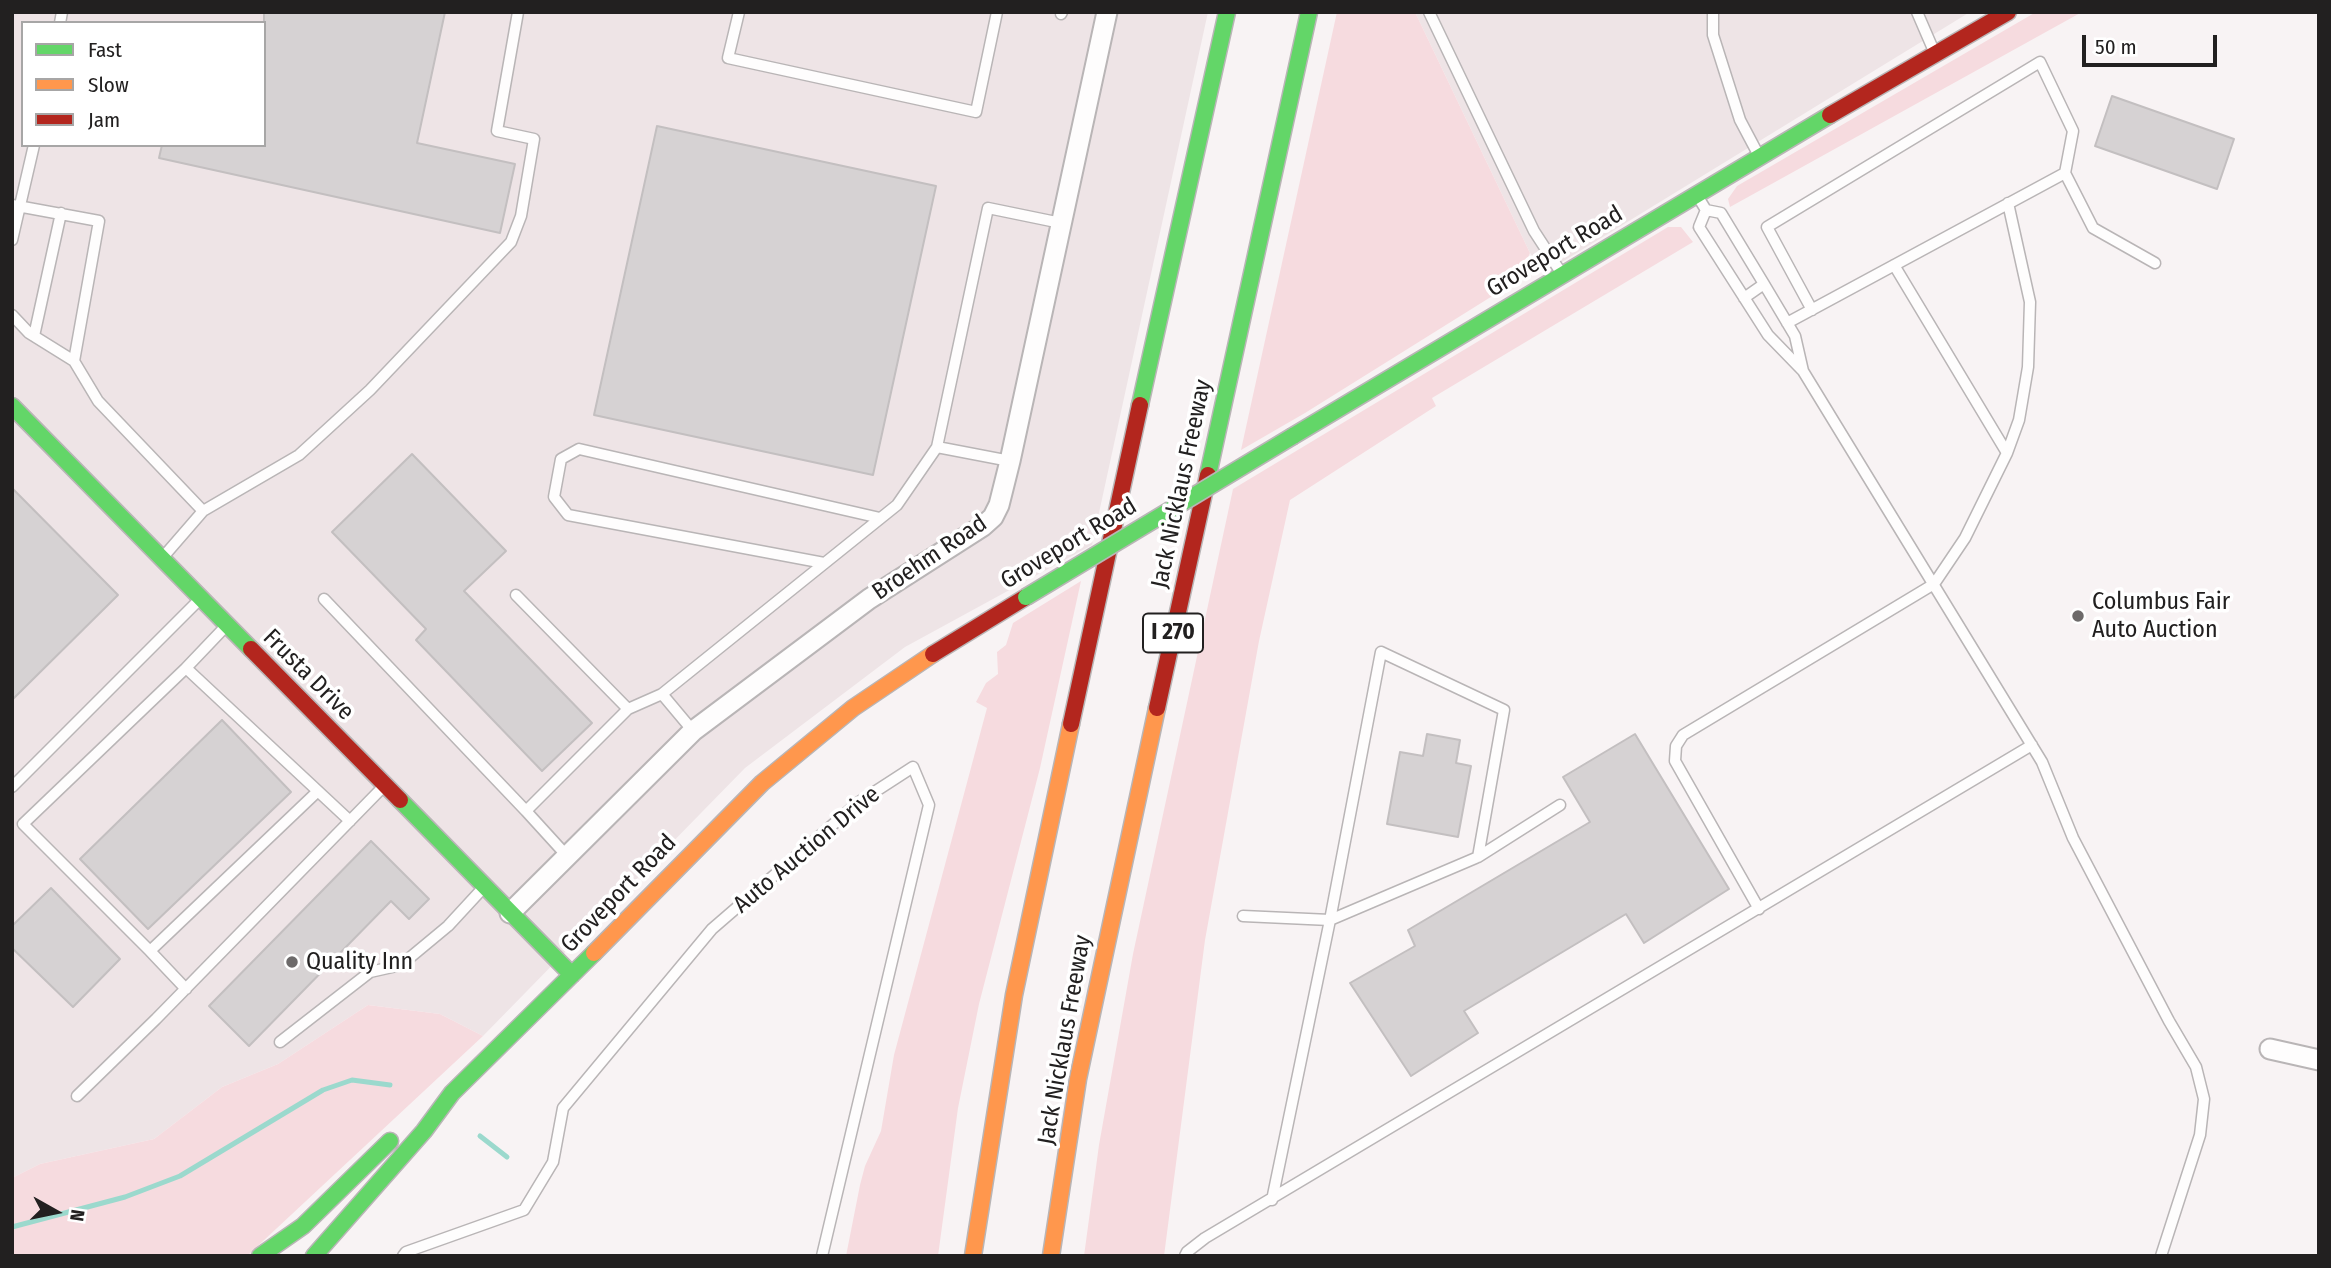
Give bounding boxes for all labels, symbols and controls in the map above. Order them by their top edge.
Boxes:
legend [21,21,266,147]
scale bar [2086,21,2221,65]
text: 50 m [2095,34,2137,60]
text: Fast [88,37,122,63]
text: Slow [88,72,129,98]
text: Jam [88,107,120,133]
street label: Groveport Road [1482,200,1628,304]
street label: Jack Nicklaus Freeway [1146,377,1218,591]
street label: Groveport Road [996,492,1142,596]
street label: Broehm Road [867,509,993,607]
place label: Columbus Fair Auto Auction [2092,588,2230,644]
marker: Columbus Fair Auto Auction [2070,608,2086,624]
road number: I 270 [1143,614,1203,652]
street label: Frusta Drive [257,624,359,726]
street label: Auto Auction Drive [728,780,886,920]
street label: Groveport Road [555,829,683,959]
street label: Jack Nicklaus Freeway [1032,933,1098,1147]
place label: Quality Inn [306,948,413,976]
marker: Quality Inn [284,954,300,970]
north arrow [21,1177,91,1247]
text: N [65,1208,89,1223]

